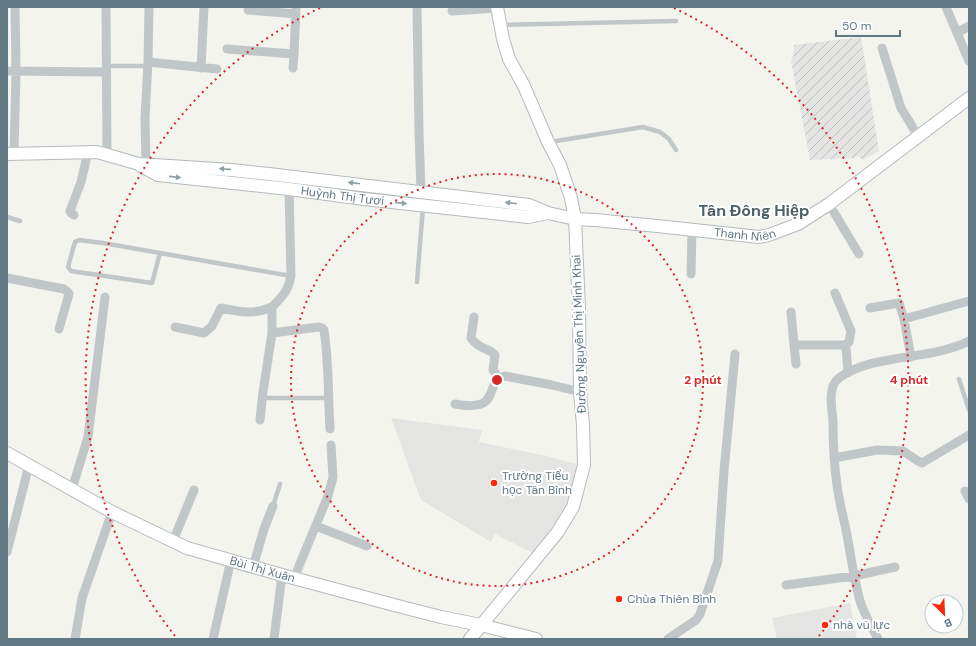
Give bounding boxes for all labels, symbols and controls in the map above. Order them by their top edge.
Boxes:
scale bar [836,12,900,38]
text: 50 m [842,18,871,34]
one-way arrow [219,166,231,173]
one-way arrow [169,174,181,180]
one-way arrow [348,180,360,187]
street label: Huỳnh Thị Tươi [300,183,385,209]
one-way arrow [395,199,407,206]
one-way arrow [505,200,517,206]
district label: Tân Đông Hiệp [699,200,809,221]
street label: Thanh Niên [713,224,778,245]
street label: Đường Nguyễn Thị Minh Khai [568,254,590,414]
text: 2 phút [684,372,722,388]
text: 4 phút [890,372,928,388]
centre of rings [490,373,504,387]
place label: Trường Tiểu học Tân Bình [502,468,572,498]
marker: Trường Tiểu học Tân Bình [489,478,499,488]
street label: Bùi Thị Xuân [228,553,297,586]
place label: Chùa Thiên Bình [627,591,716,607]
marker: Chùa Thiên Bình [614,594,624,604]
north arrow [924,594,964,634]
text: B [942,615,954,631]
place label: nhà vũ lực [833,617,891,633]
marker: nhà vũ lực [820,620,830,630]

